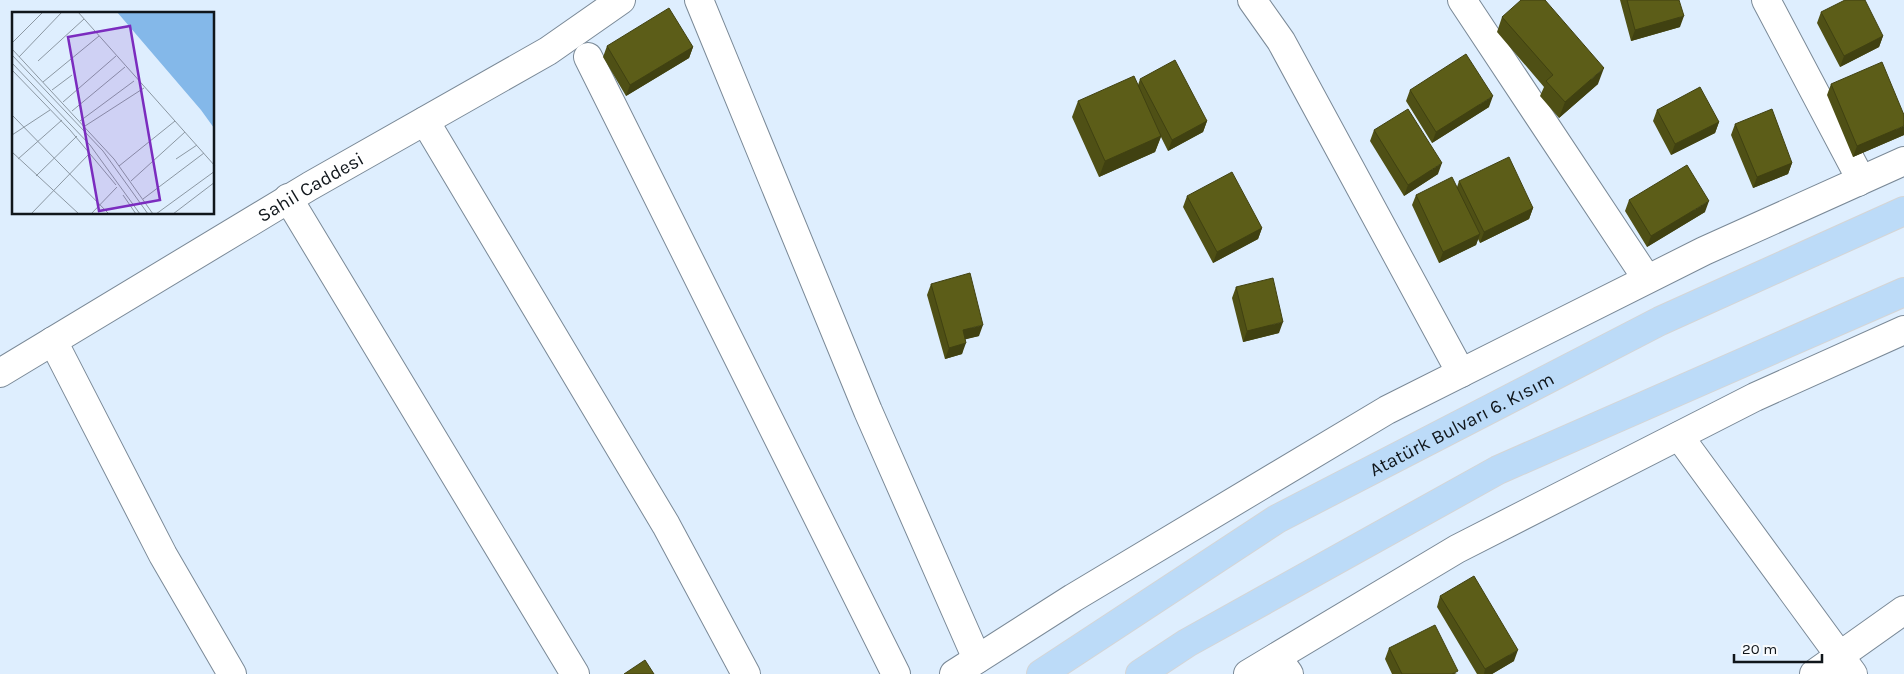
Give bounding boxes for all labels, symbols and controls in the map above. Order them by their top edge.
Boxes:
inset map [12,12,215,215]
street label: Sahil Caddesi [254,148,368,227]
street label: Atatürk Bulvarı 6. Kısım [1366,368,1558,481]
scale bar [1734,632,1822,664]
text: 20 m [1742,640,1777,658]

